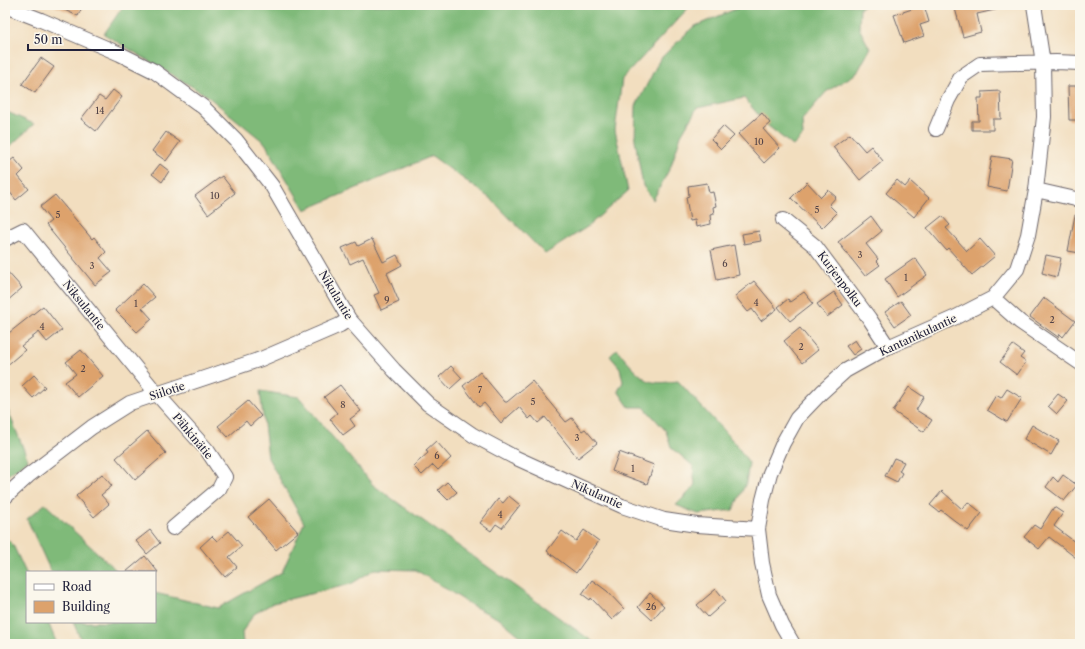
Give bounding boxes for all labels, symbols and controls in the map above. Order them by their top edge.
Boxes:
scale bar [28,26,123,52]
text: 50 m [34,32,63,47]
house number: 14 [96,105,105,116]
house number: 10 [754,136,764,147]
house number: 10 [210,190,220,201]
house number: 5 [815,204,820,215]
house number: 5 [56,209,61,220]
street label: Kurjenpolku [815,248,866,310]
house number: 3 [858,249,863,260]
house number: 6 [722,258,728,269]
house number: 3 [90,260,95,271]
street label: Nikulantie [316,268,356,322]
house number: 1 [904,272,908,283]
street label: Niksulantie [60,277,108,333]
house number: 9 [384,294,390,305]
house number: 4 [753,297,759,308]
house number: 1 [134,298,138,309]
street label: Kantanikulantie [877,311,959,359]
house number: 2 [1049,314,1055,325]
house number: 4 [39,321,45,332]
house number: 2 [798,341,804,352]
house number: 2 [80,363,86,374]
street label: Siilotie [147,379,187,403]
house number: 7 [478,384,483,395]
house number: 5 [531,396,536,407]
house number: 8 [340,399,346,410]
street label: Pähkinätie [170,410,216,462]
house number: 3 [575,432,580,443]
house number: 6 [434,450,440,461]
house number: 1 [631,463,635,474]
street label: Nikulantie [569,476,625,512]
house number: 4 [497,509,503,520]
legend [26,571,156,623]
text: Road [62,579,92,594]
text: Building [62,599,110,614]
house number: 26 [646,601,656,612]

